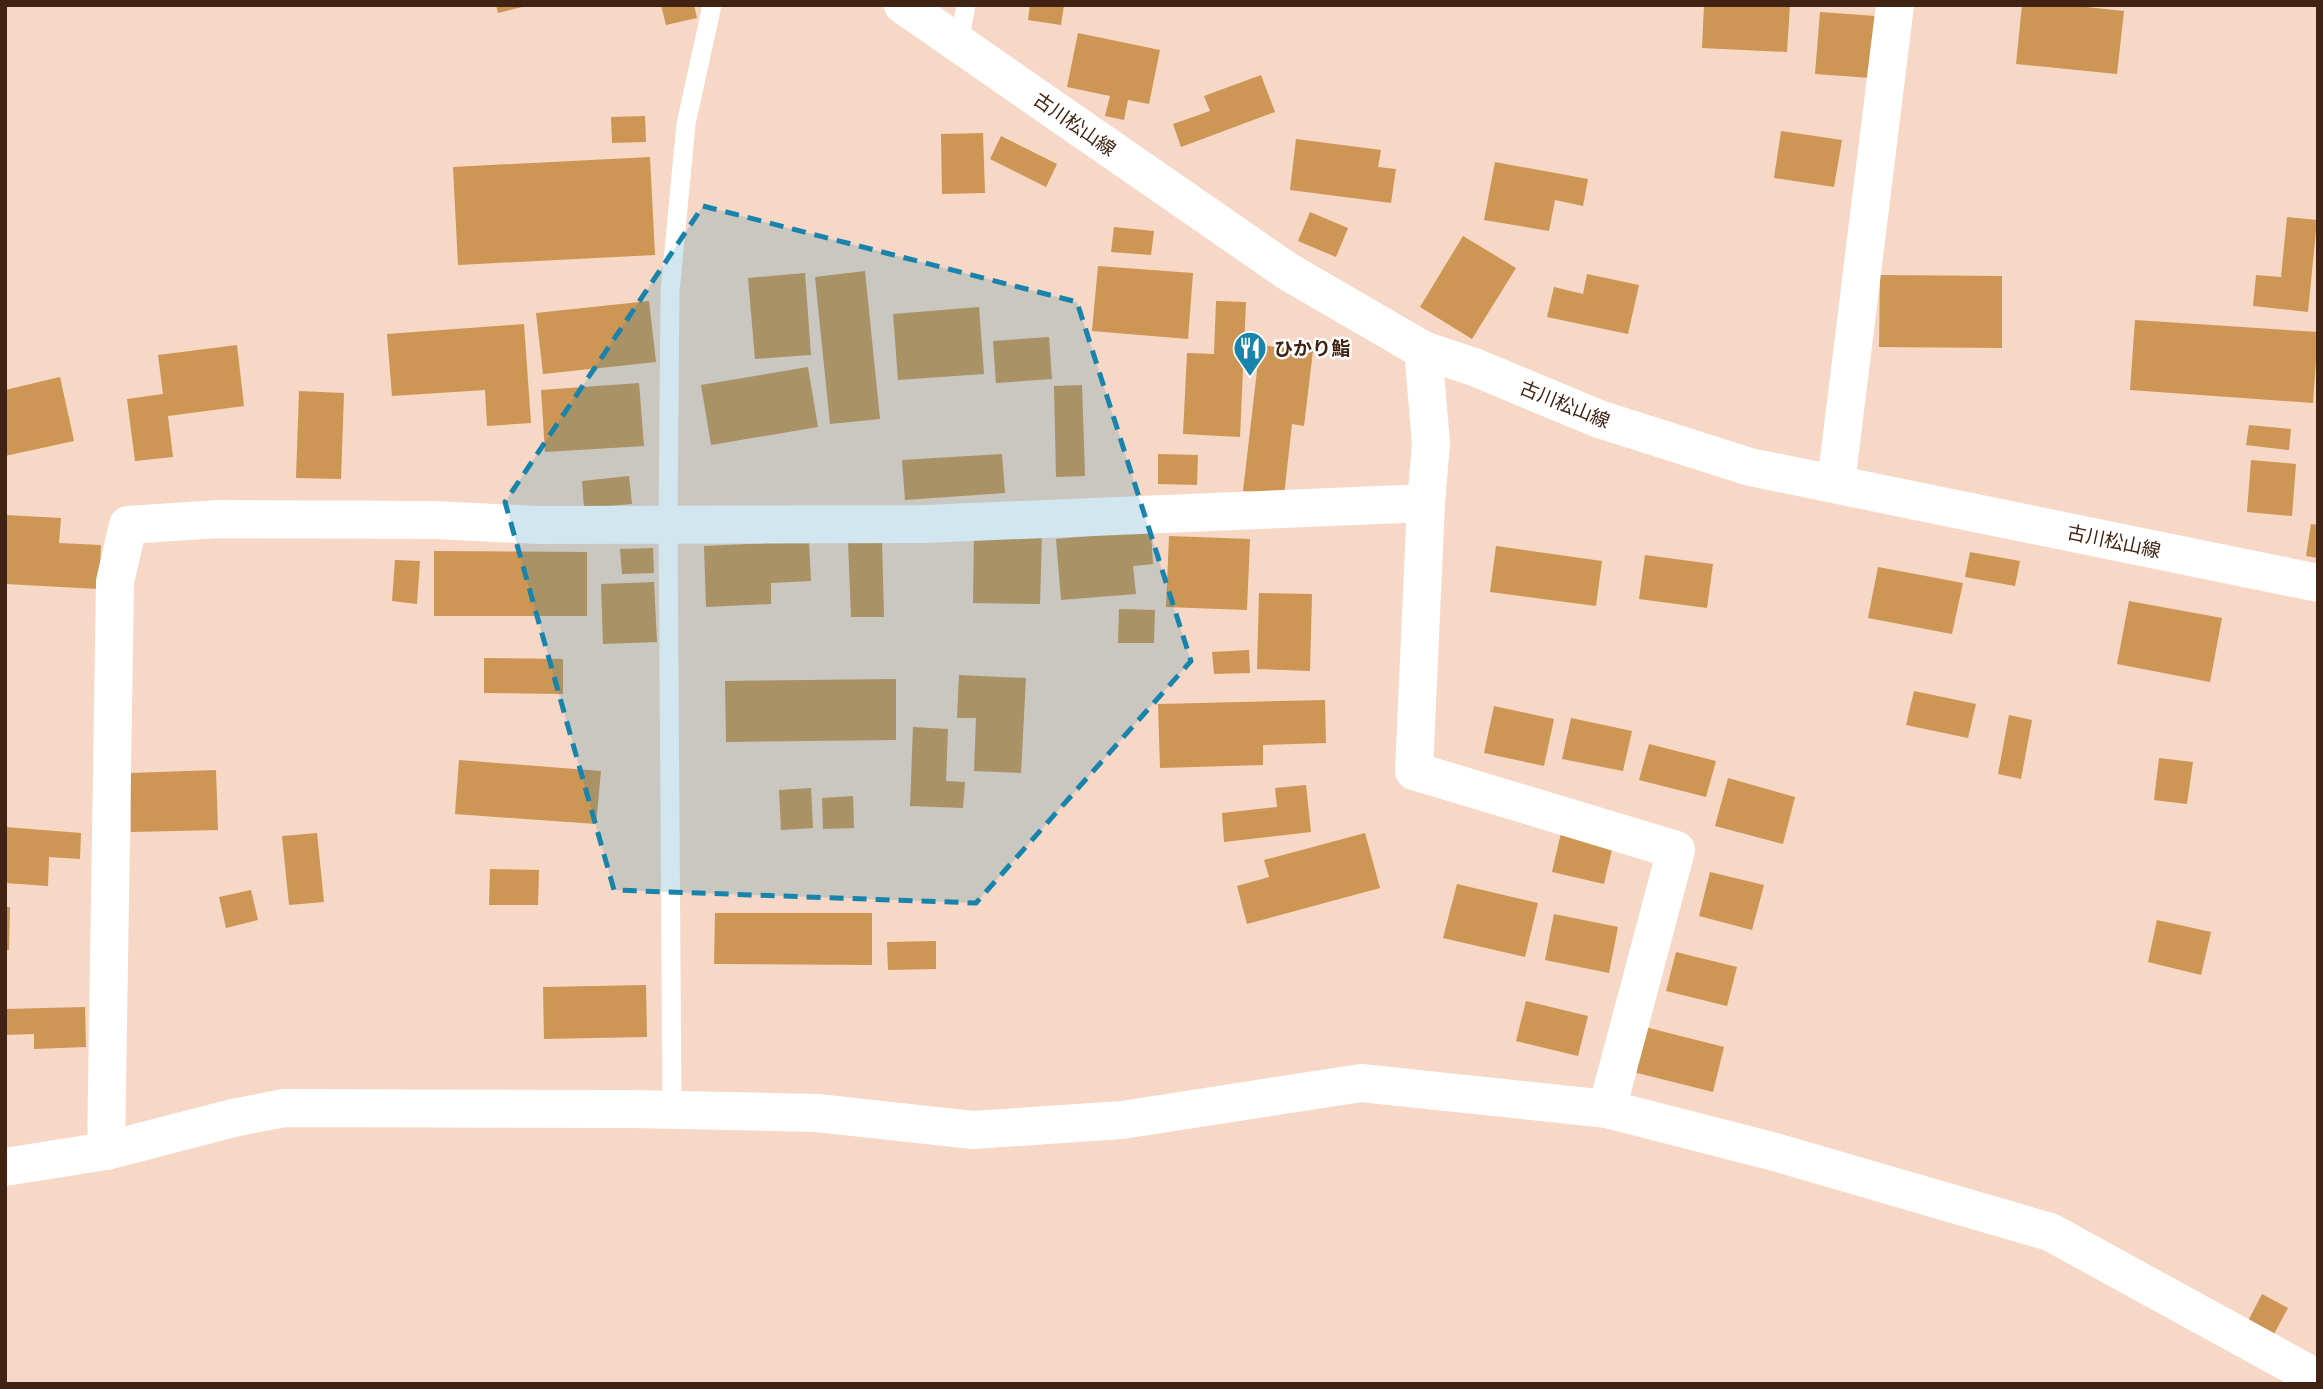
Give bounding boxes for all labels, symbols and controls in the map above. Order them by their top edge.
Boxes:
street label: 古川松山線 [1028,89,1120,163]
restaurant icon: ひかり鮨 [1231,329,1269,378]
place label: ひかり鮨 [1274,338,1350,362]
street label: 古川松山線 [1516,377,1613,435]
street label: 古川松山線 [2065,521,2163,565]

